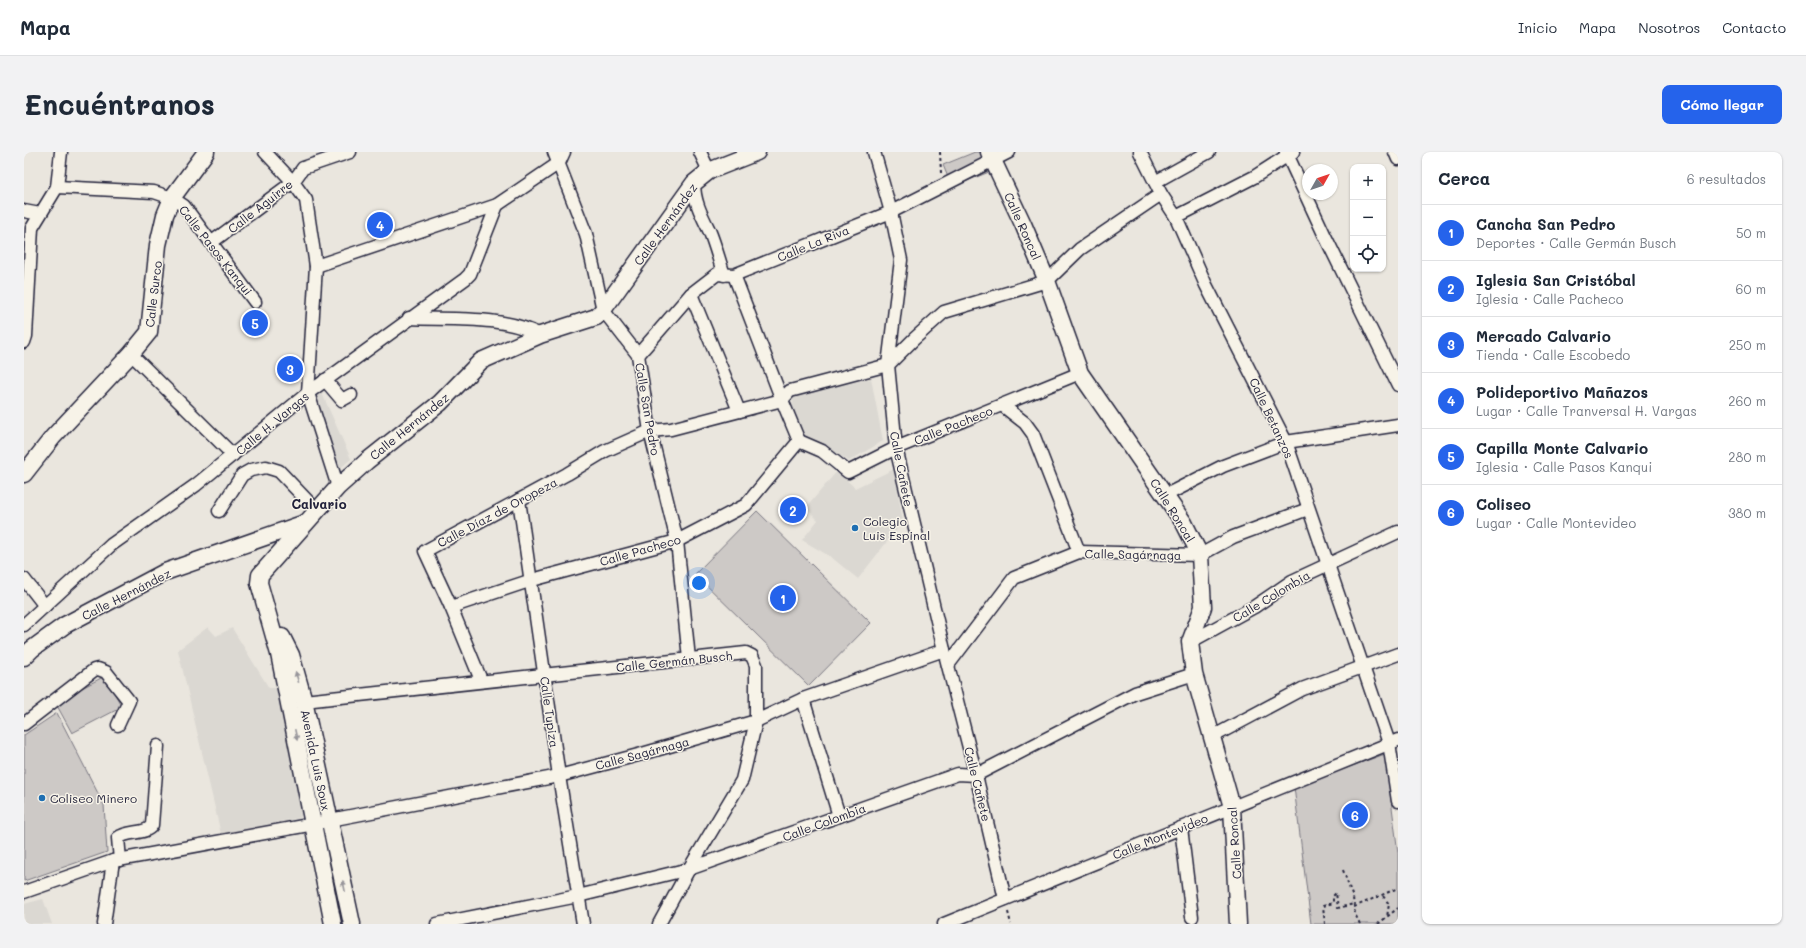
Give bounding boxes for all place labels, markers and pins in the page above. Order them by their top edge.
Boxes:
pin: 4 [367,210,393,240]
pin: 5 [242,308,268,338]
pin: 3 [277,354,303,384]
pin: 2 [780,495,806,525]
place label: Colegio Luis Espinal [863,513,930,543]
marker: Colegio Luis Espinal [850,523,860,533]
pin: 1 [770,583,796,613]
place label: Coliseo Minero [50,790,137,806]
marker: Coliseo Minero [37,793,47,803]
pin: 6 [1342,800,1368,830]

